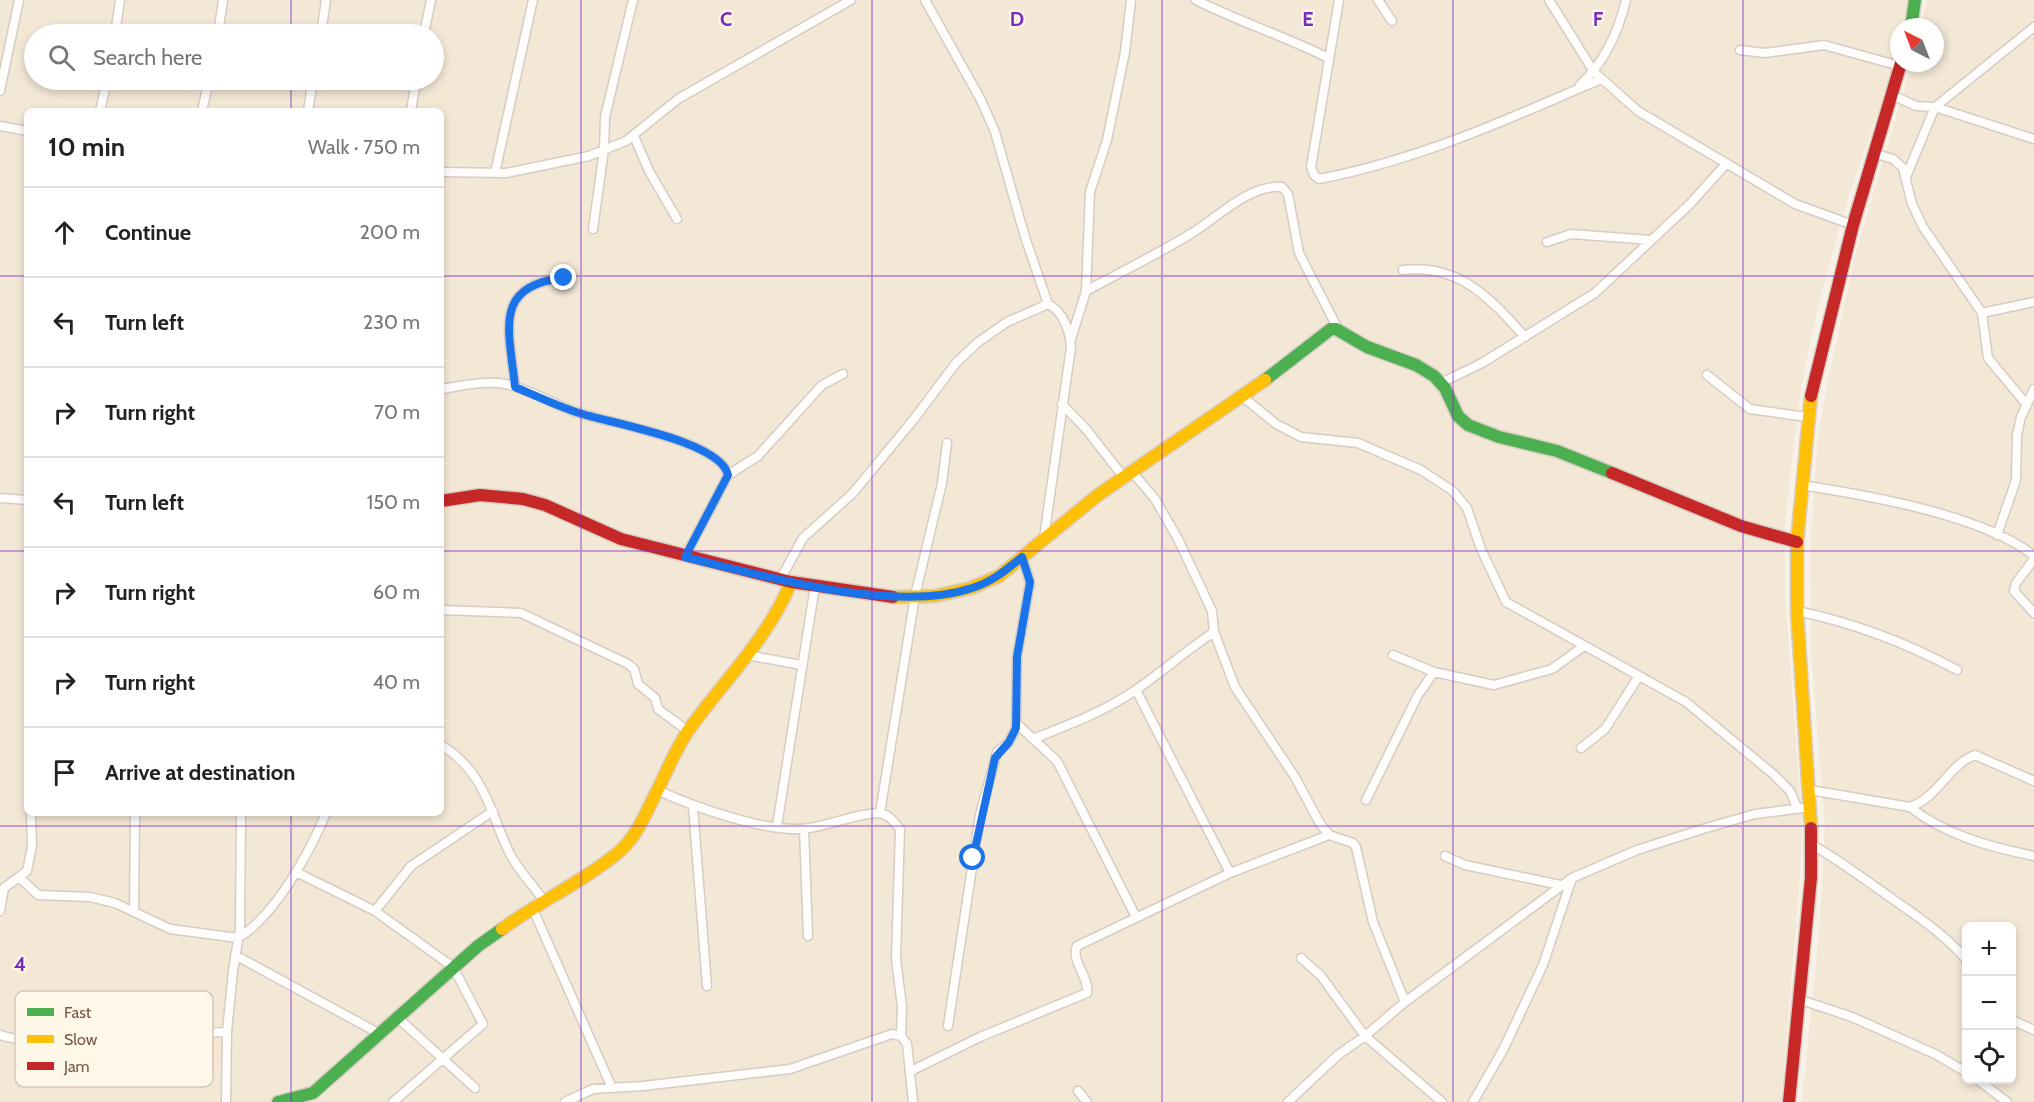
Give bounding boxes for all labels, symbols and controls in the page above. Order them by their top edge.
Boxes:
text: C [720,7,732,31]
text: D [1010,7,1024,31]
text: E [1302,7,1314,31]
text: F [1593,7,1604,31]
north arrow [1890,18,1944,72]
search box [24,24,444,90]
icon: search [45,41,78,74]
text: Search here [93,44,202,71]
text: 10 min [48,131,125,163]
text: Walk · 750 m [308,135,420,159]
icon: ahead [48,216,81,249]
text: Continue [105,219,191,246]
text: 200 m [360,220,420,244]
route end [550,264,576,290]
icon: left [48,306,81,339]
text: Turn left [105,309,184,336]
text: 230 m [363,310,420,334]
icon: right [48,396,81,429]
text: Turn right [105,399,195,426]
text: 70 m [374,400,420,424]
icon: left [48,486,81,519]
text: Turn left [105,489,184,516]
text: 150 m [367,490,420,514]
icon: right [48,576,81,609]
text: Turn right [105,579,195,606]
text: 60 m [373,580,420,604]
icon: right [48,666,81,699]
text: Turn right [105,669,195,696]
text: 40 m [372,670,420,694]
icon: arrive [48,756,81,789]
text: Arrive at destination [105,759,295,786]
route start [959,844,985,870]
map controls [1962,922,2016,1084]
button: + [1962,922,2016,976]
text: 4 [14,952,26,976]
button: − [1962,976,2016,1030]
legend [15,991,213,1087]
text: Fast [64,1003,92,1022]
text: Slow [64,1030,98,1049]
button: locate [1962,1030,2016,1084]
text: Jam [63,1057,90,1076]

